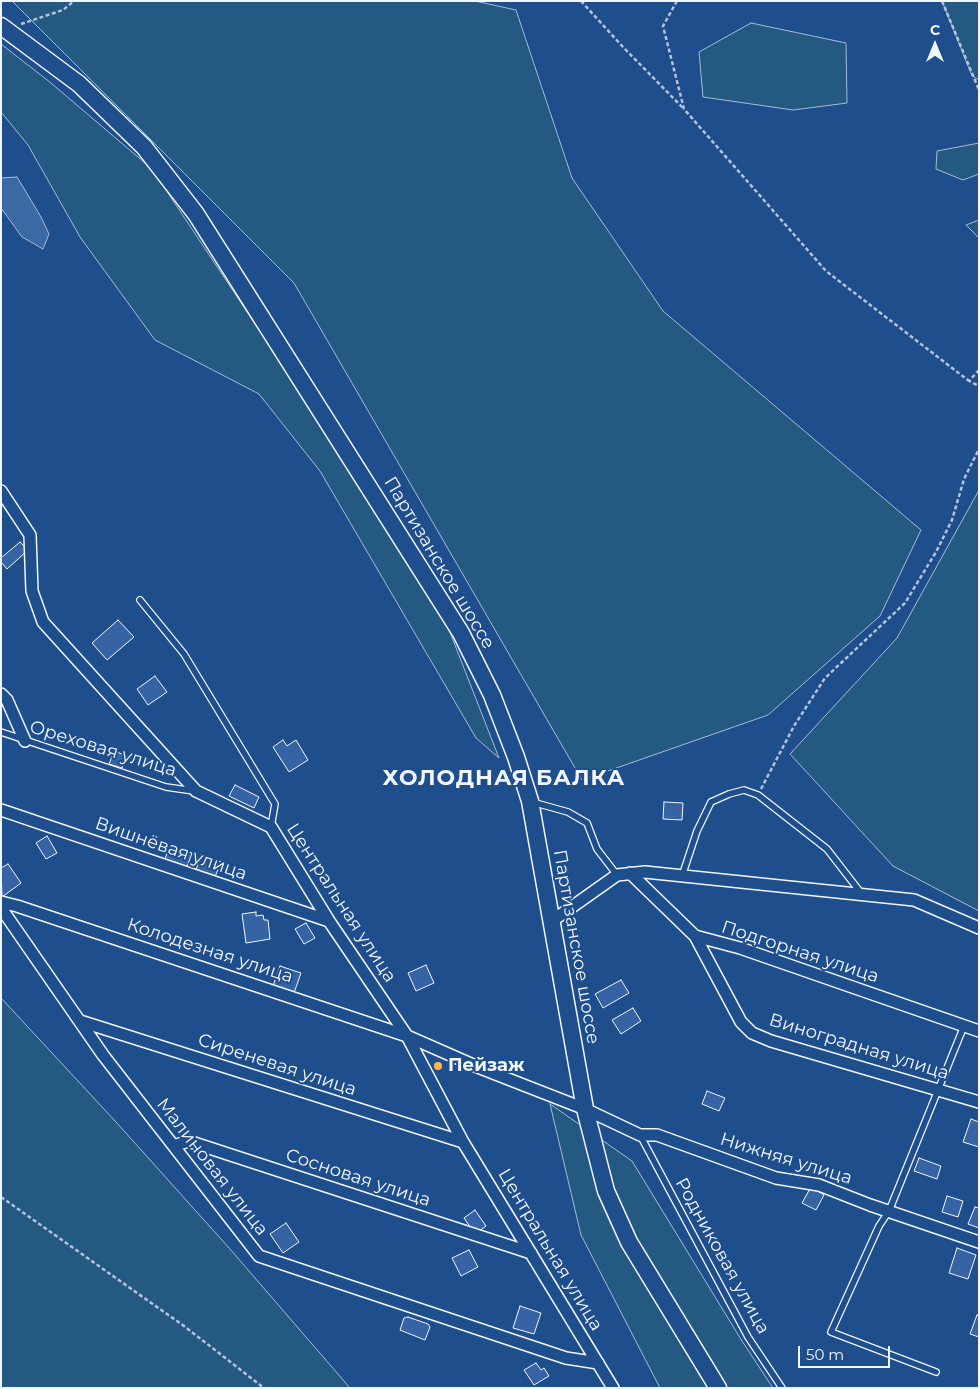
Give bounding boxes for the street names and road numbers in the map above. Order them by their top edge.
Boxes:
street label: Партизанское шоссе [379,473,499,653]
street label: Ореховая улица [27,716,179,782]
street label: Вишнёвая улица [92,813,250,885]
street label: Центральная улица [282,819,400,987]
street label: Партизанское шоссе [548,848,604,1046]
street label: Колодезная улица [124,914,296,988]
street label: Подгорная улица [719,916,881,988]
street label: Виноградная улица [766,1009,952,1085]
street label: Сиреневая улица [195,1029,359,1101]
street label: Малиновая улица [152,1094,272,1240]
street label: Нижняя улица [717,1129,855,1189]
street label: Сосновая улица [283,1144,433,1212]
street label: Центральная улица [493,1165,607,1335]
street label: Родниковая улица [670,1174,774,1338]

